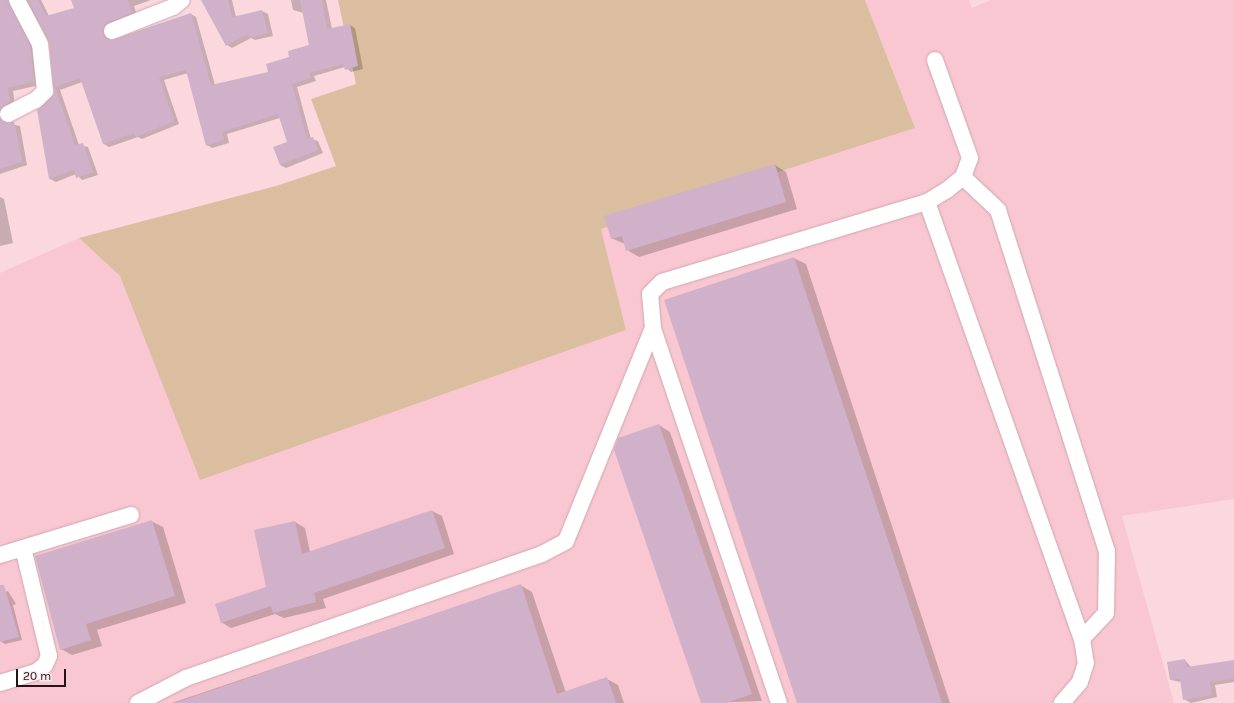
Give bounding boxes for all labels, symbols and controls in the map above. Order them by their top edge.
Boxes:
scale bar [18,661,68,687]
text: 20 m [23,669,51,683]

